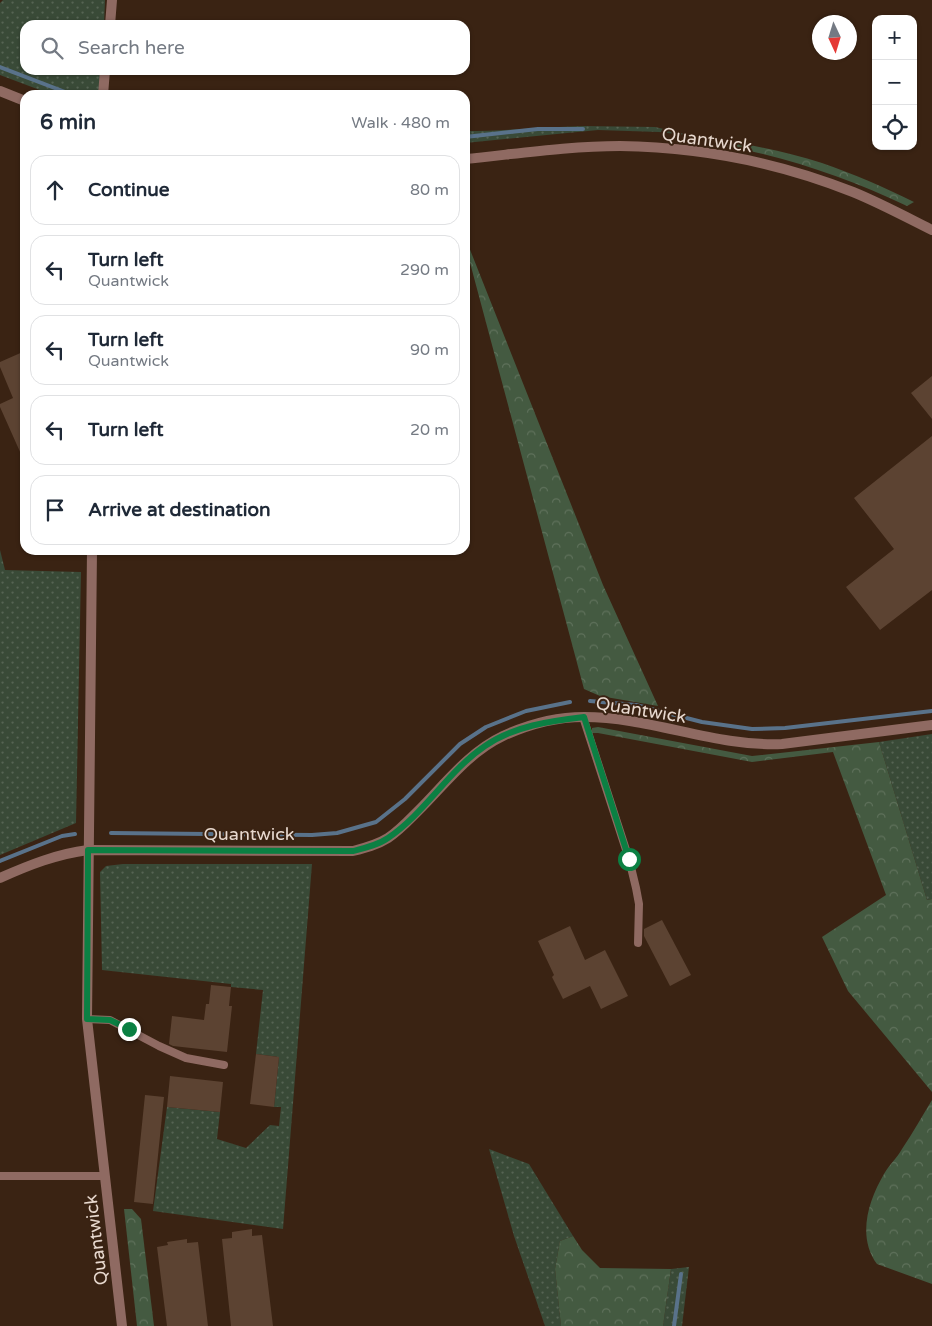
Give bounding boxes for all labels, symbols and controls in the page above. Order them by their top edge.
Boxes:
north arrow [812,15,857,60]
map controls [872,15,917,150]
button: + [872,15,917,60]
search box [20,20,470,75]
icon: search [38,34,66,62]
text: Search here [78,37,185,59]
button: − [872,60,917,105]
button: locate [872,105,917,150]
text: 6 min [40,110,96,135]
text: Walk · 480 m [351,113,450,133]
street label: Quantwick [660,123,754,157]
icon: ahead [41,176,69,204]
text: Continue [88,179,170,201]
text: 80 m [410,180,449,200]
text: Turn left [88,249,164,271]
icon: left [41,256,69,284]
text: 290 m [400,260,449,280]
text: Quantwick [88,271,169,291]
text: Turn left [88,329,164,351]
icon: left [41,336,69,364]
text: 90 m [410,340,449,360]
text: Quantwick [88,351,169,371]
icon: left [41,416,69,444]
text: Turn left [88,419,164,441]
text: 20 m [410,420,449,440]
icon: arrive [41,496,69,524]
text: Arrive at destination [88,499,271,521]
street label: Quantwick [594,692,688,728]
street label: Quantwick [203,823,295,845]
route start [618,848,641,871]
route end [118,1018,141,1041]
street label: Quantwick [80,1193,112,1287]

